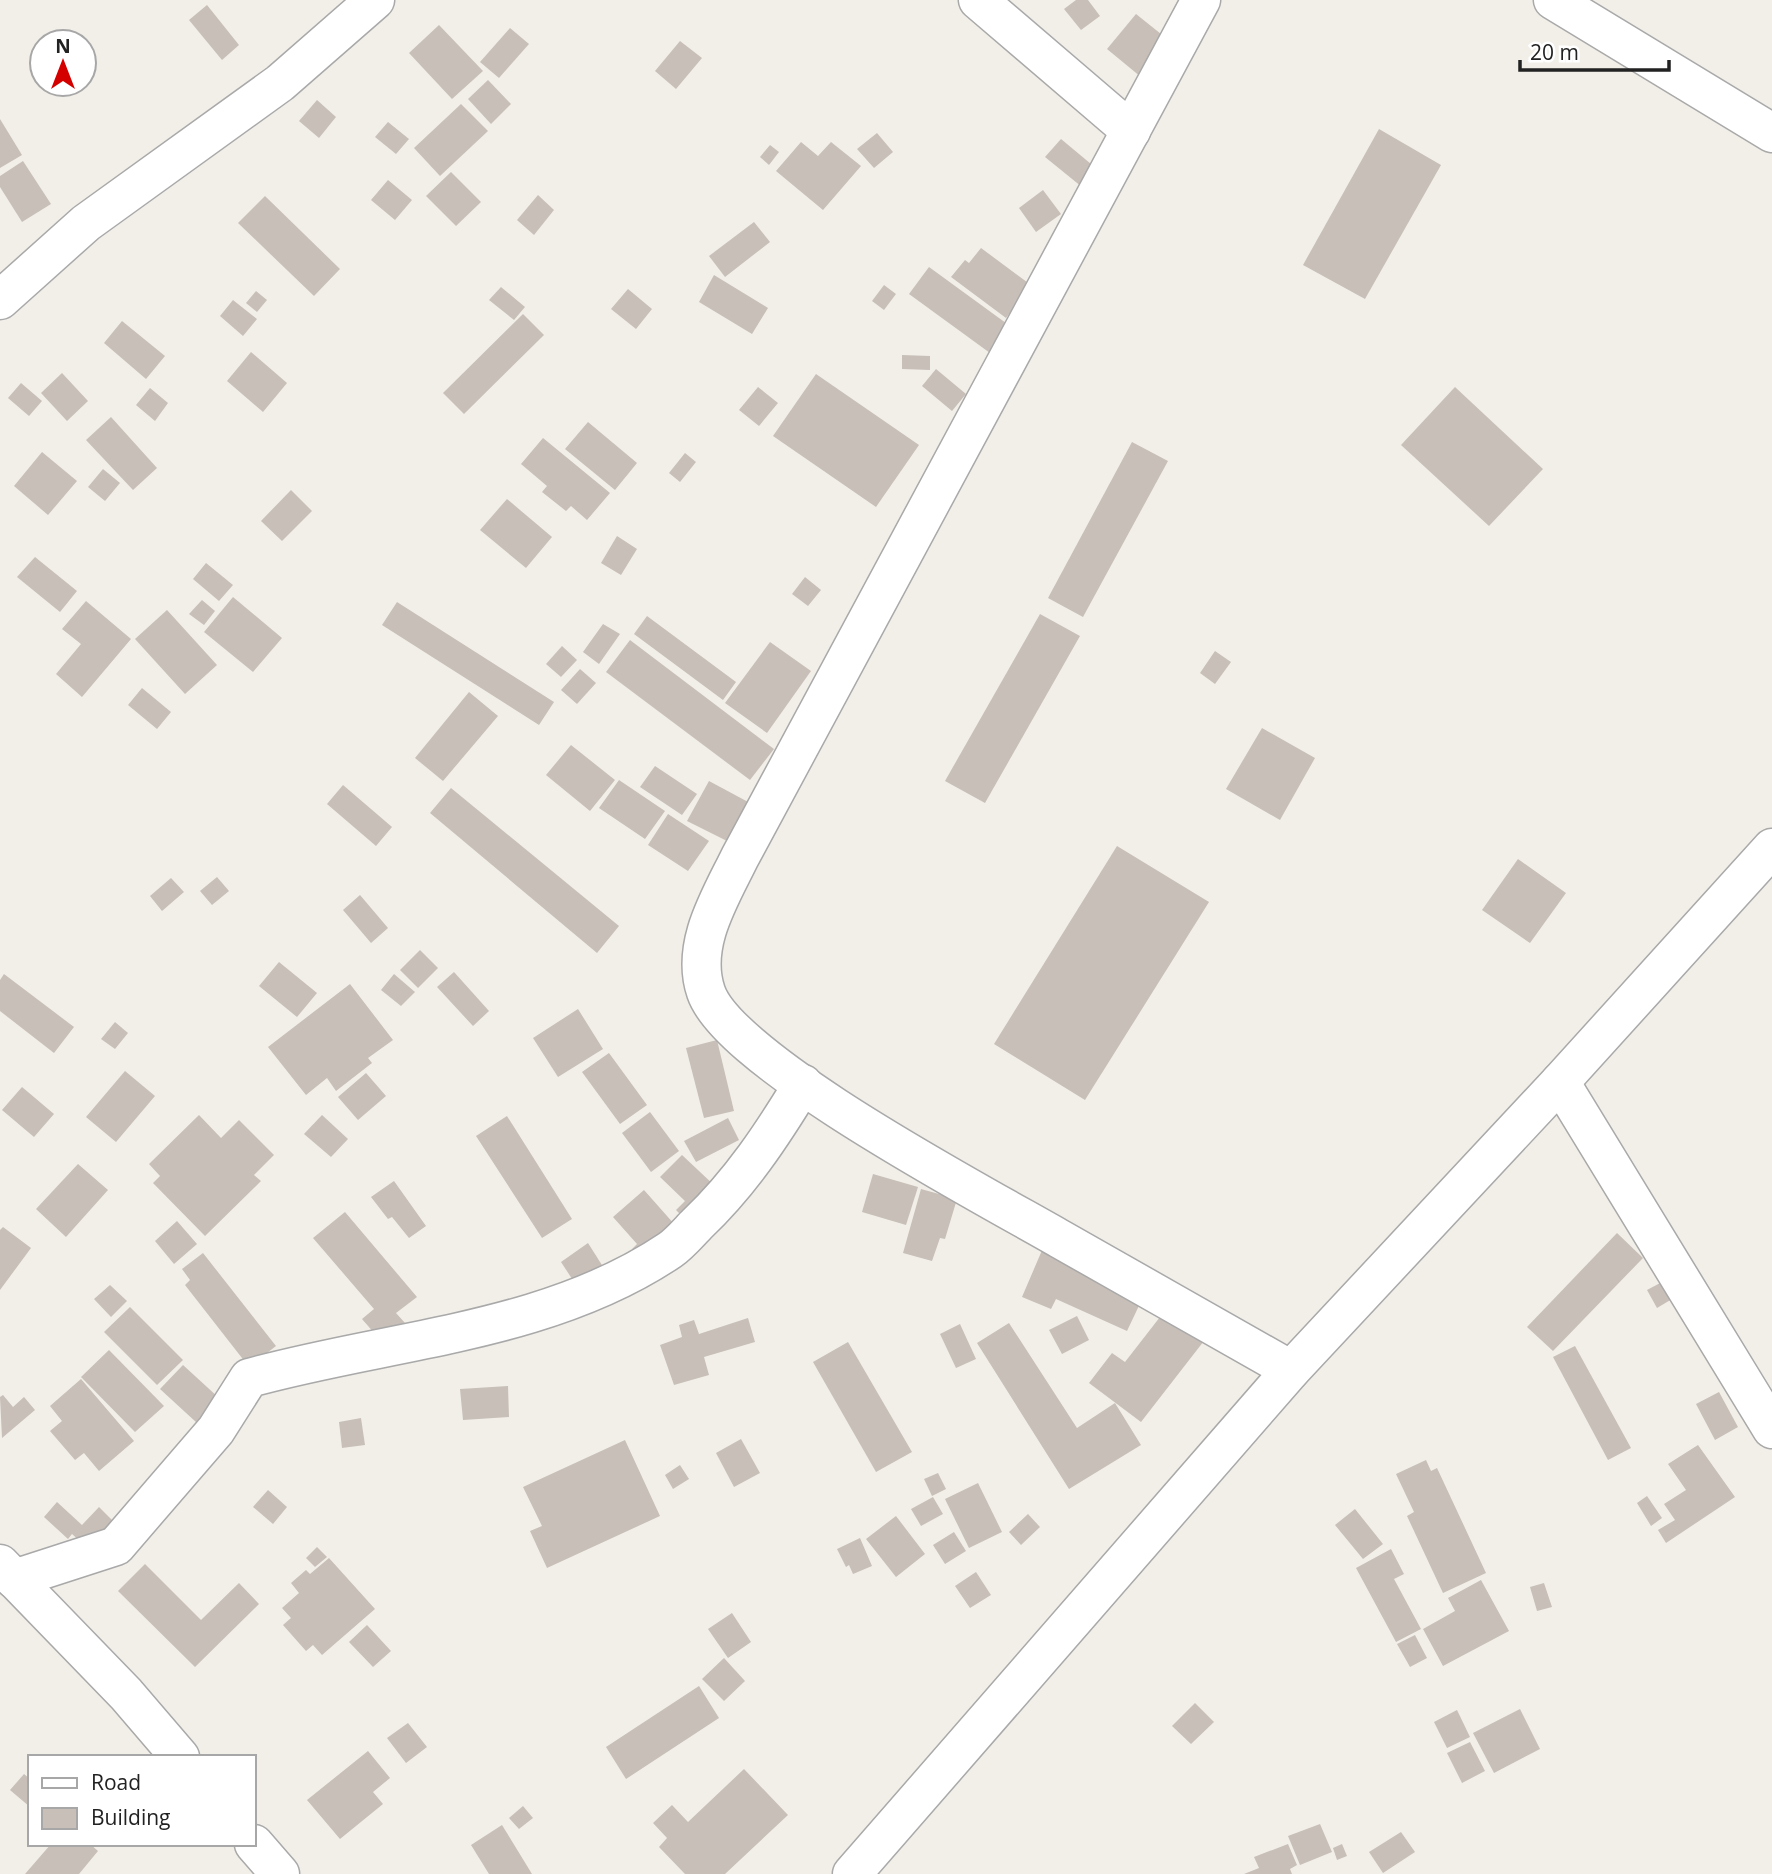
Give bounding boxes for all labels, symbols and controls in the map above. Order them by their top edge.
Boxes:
north arrow [28,28,98,98]
scale bar [1520,28,1669,72]
text: N [55,33,71,59]
text: 20 m [1530,38,1579,66]
legend [28,1755,256,1846]
text: Road [91,1768,141,1796]
text: Building [91,1803,170,1831]

